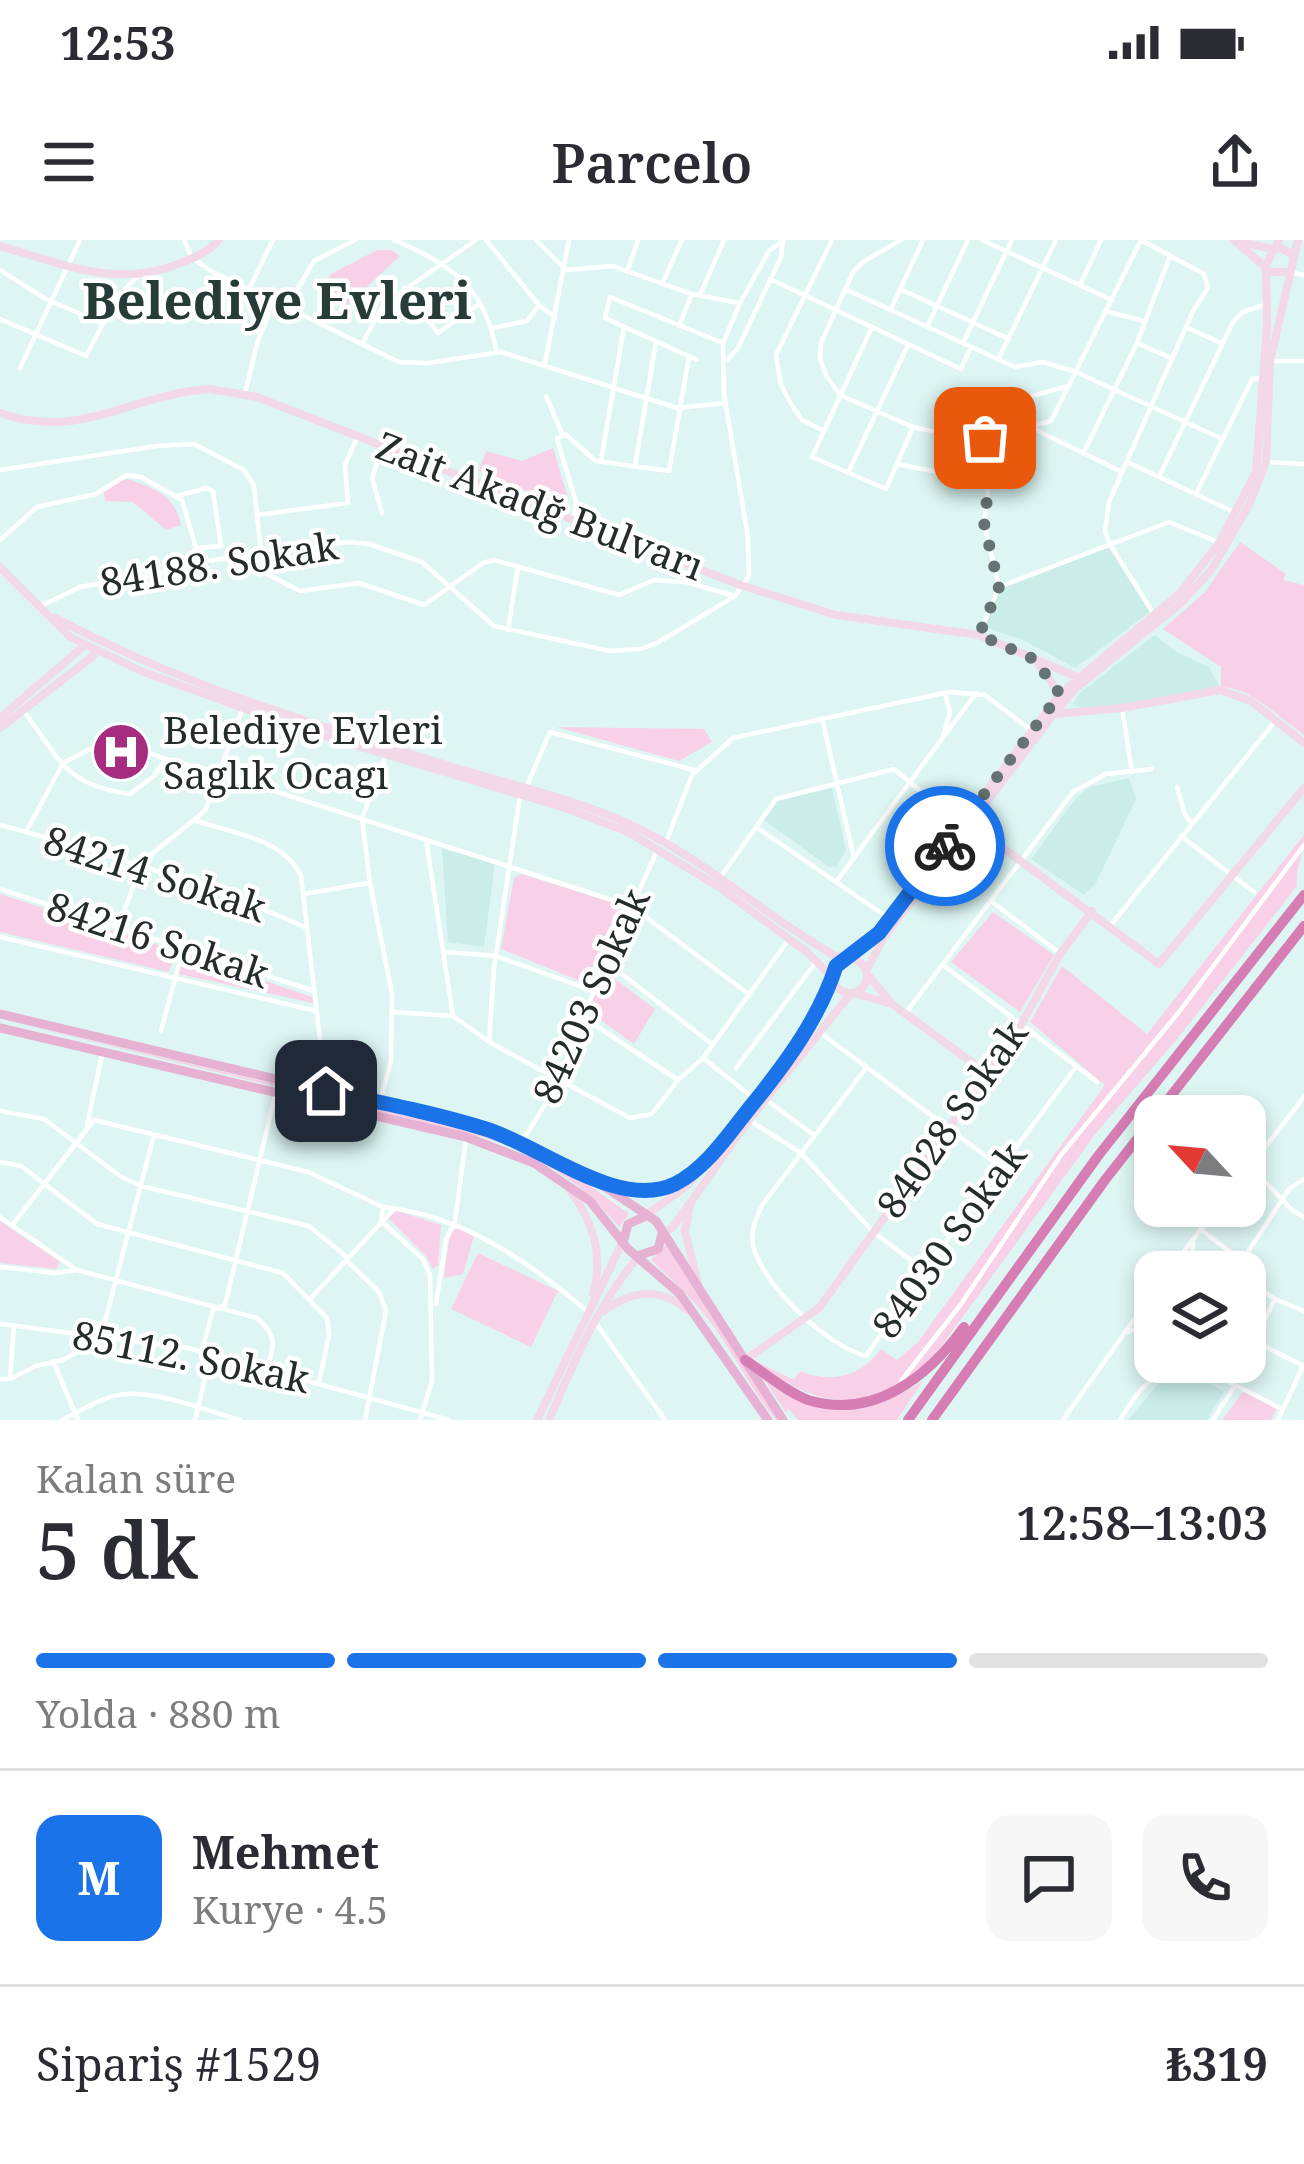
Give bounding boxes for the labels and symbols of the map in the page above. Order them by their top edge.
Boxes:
district label: Belediye Evleri [82,264,472,334]
pin [934,387,1036,489]
street label: Zait Akadğ Bulvarı [369,418,712,591]
street label: 84188. Sokak [96,518,342,607]
place label: Belediye Evleri Saglık Ocagı [163,702,442,800]
hospital icon: Belediye Evleri Saglık Ocagı [90,721,152,783]
courier [885,786,1005,906]
street label: 84214 Sokak [38,812,273,933]
street label: 84216 Sokak [41,878,276,999]
street label: 84203 Sokak [519,879,661,1111]
street label: 84028 Sokak [863,1008,1039,1228]
pin [275,1040,377,1142]
north arrow [1134,1095,1266,1227]
street label: 84030 Sokak [859,1130,1037,1348]
street label: 85112. Sokak [68,1307,314,1404]

